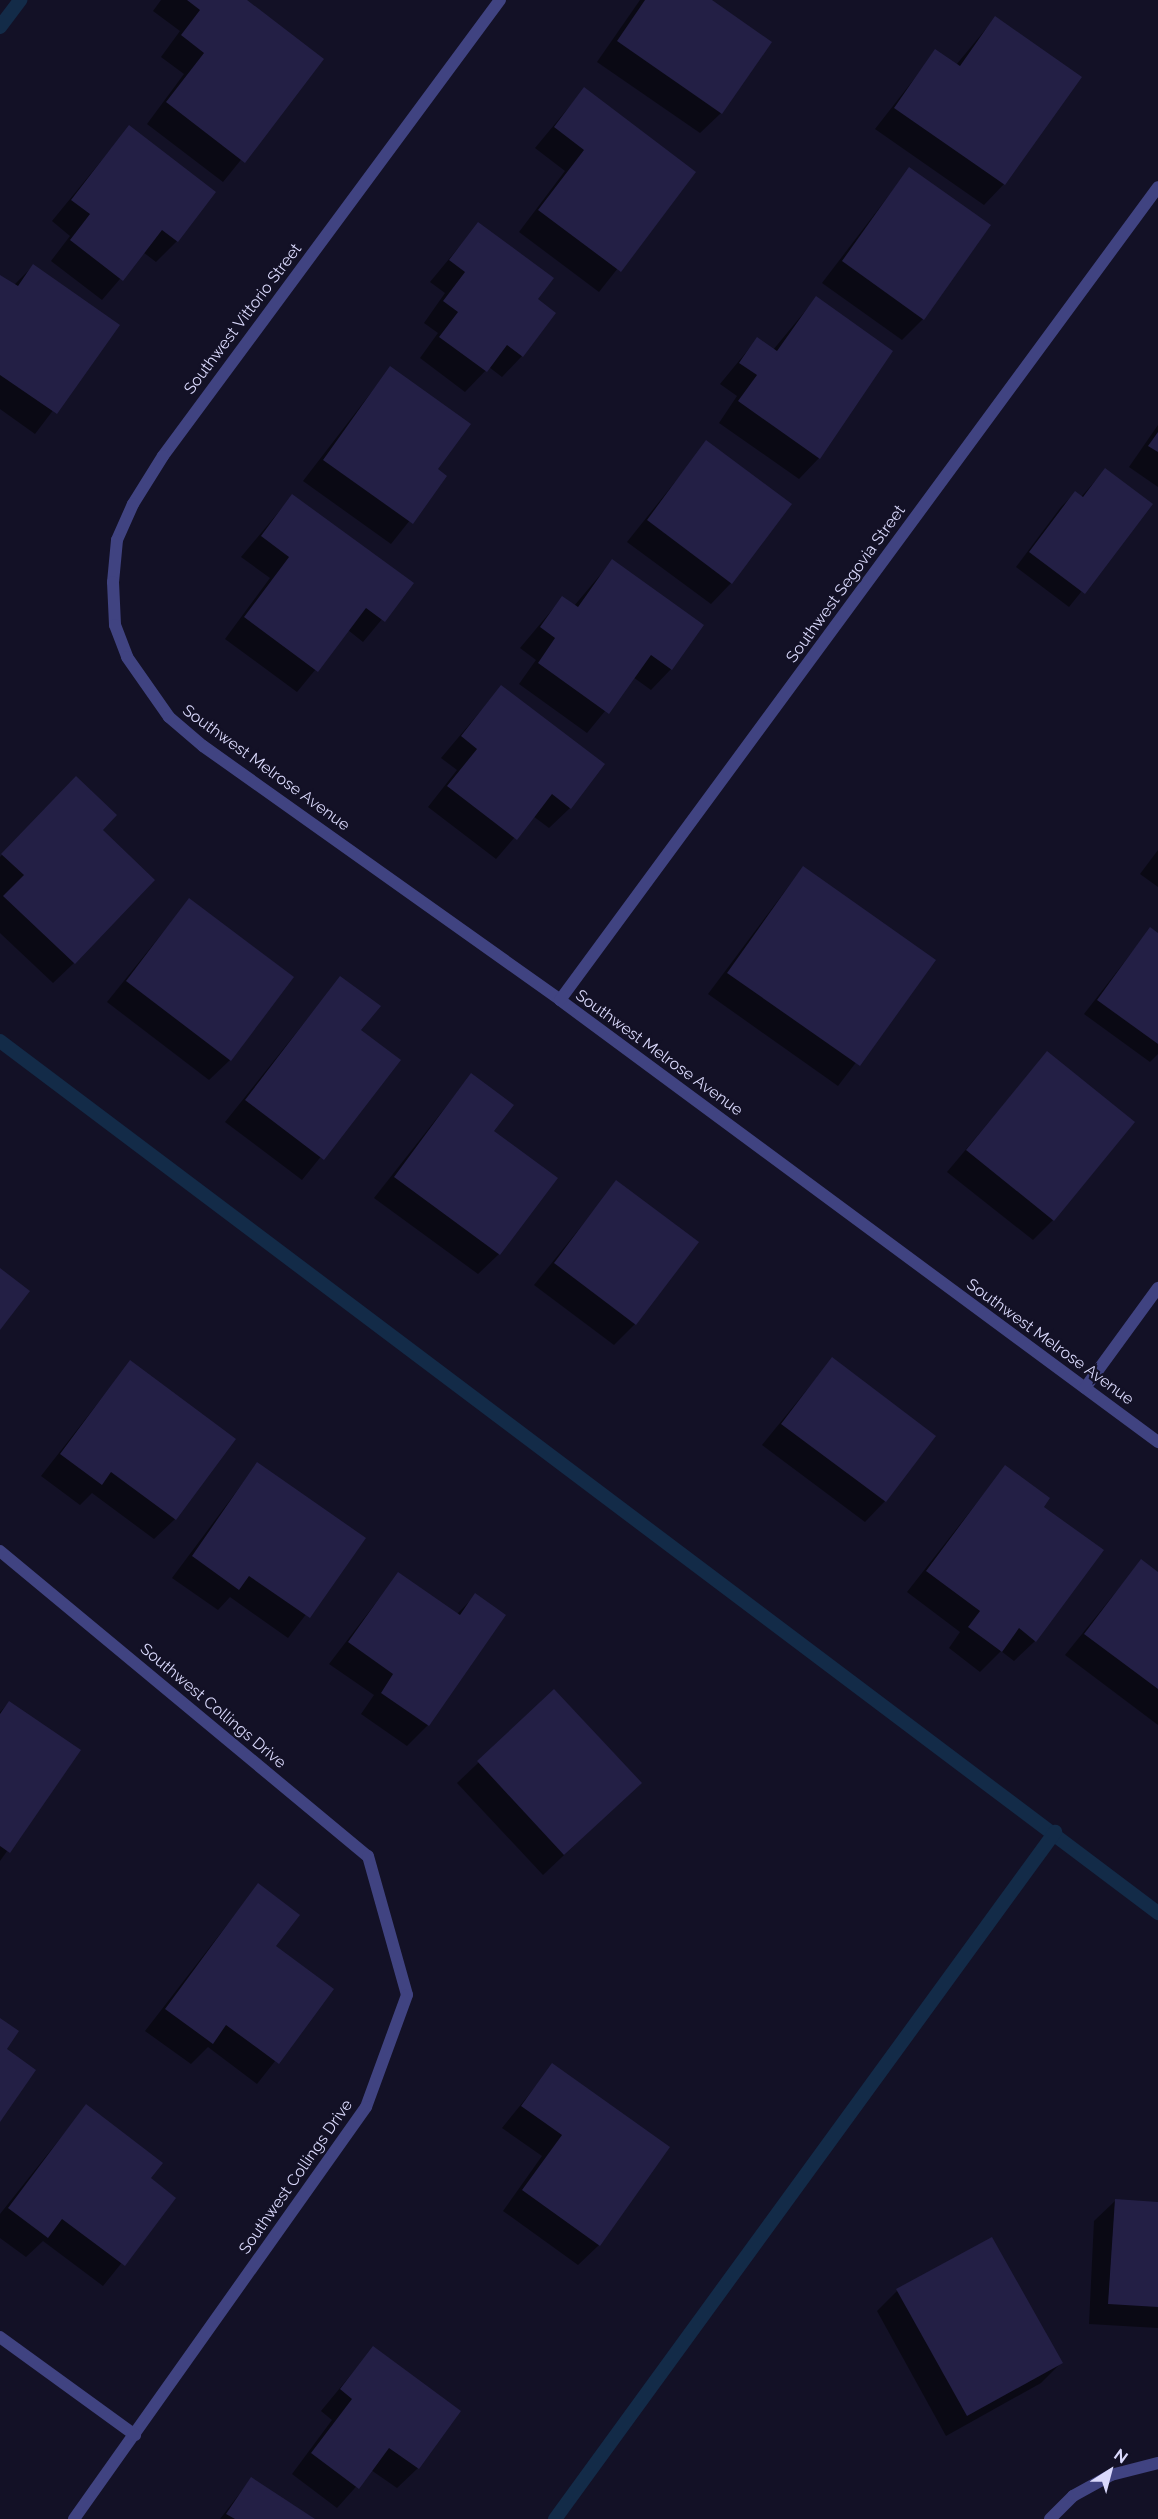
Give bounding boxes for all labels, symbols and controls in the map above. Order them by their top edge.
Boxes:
street label: Southwest Vittorio Street [180,240,306,398]
street label: Southwest Segovia Street [782,502,910,666]
street label: Southwest Melrose Avenue [178,701,354,835]
street label: Southwest Melrose Avenue [571,986,747,1120]
street label: Southwest Melrose Avenue [962,1275,1138,1409]
street label: Southwest Collings Drive [136,1639,290,1773]
street label: Southwest Collings Drive [235,2096,357,2258]
north arrow [1080,2441,1140,2501]
text: N [1110,2445,1131,2467]

